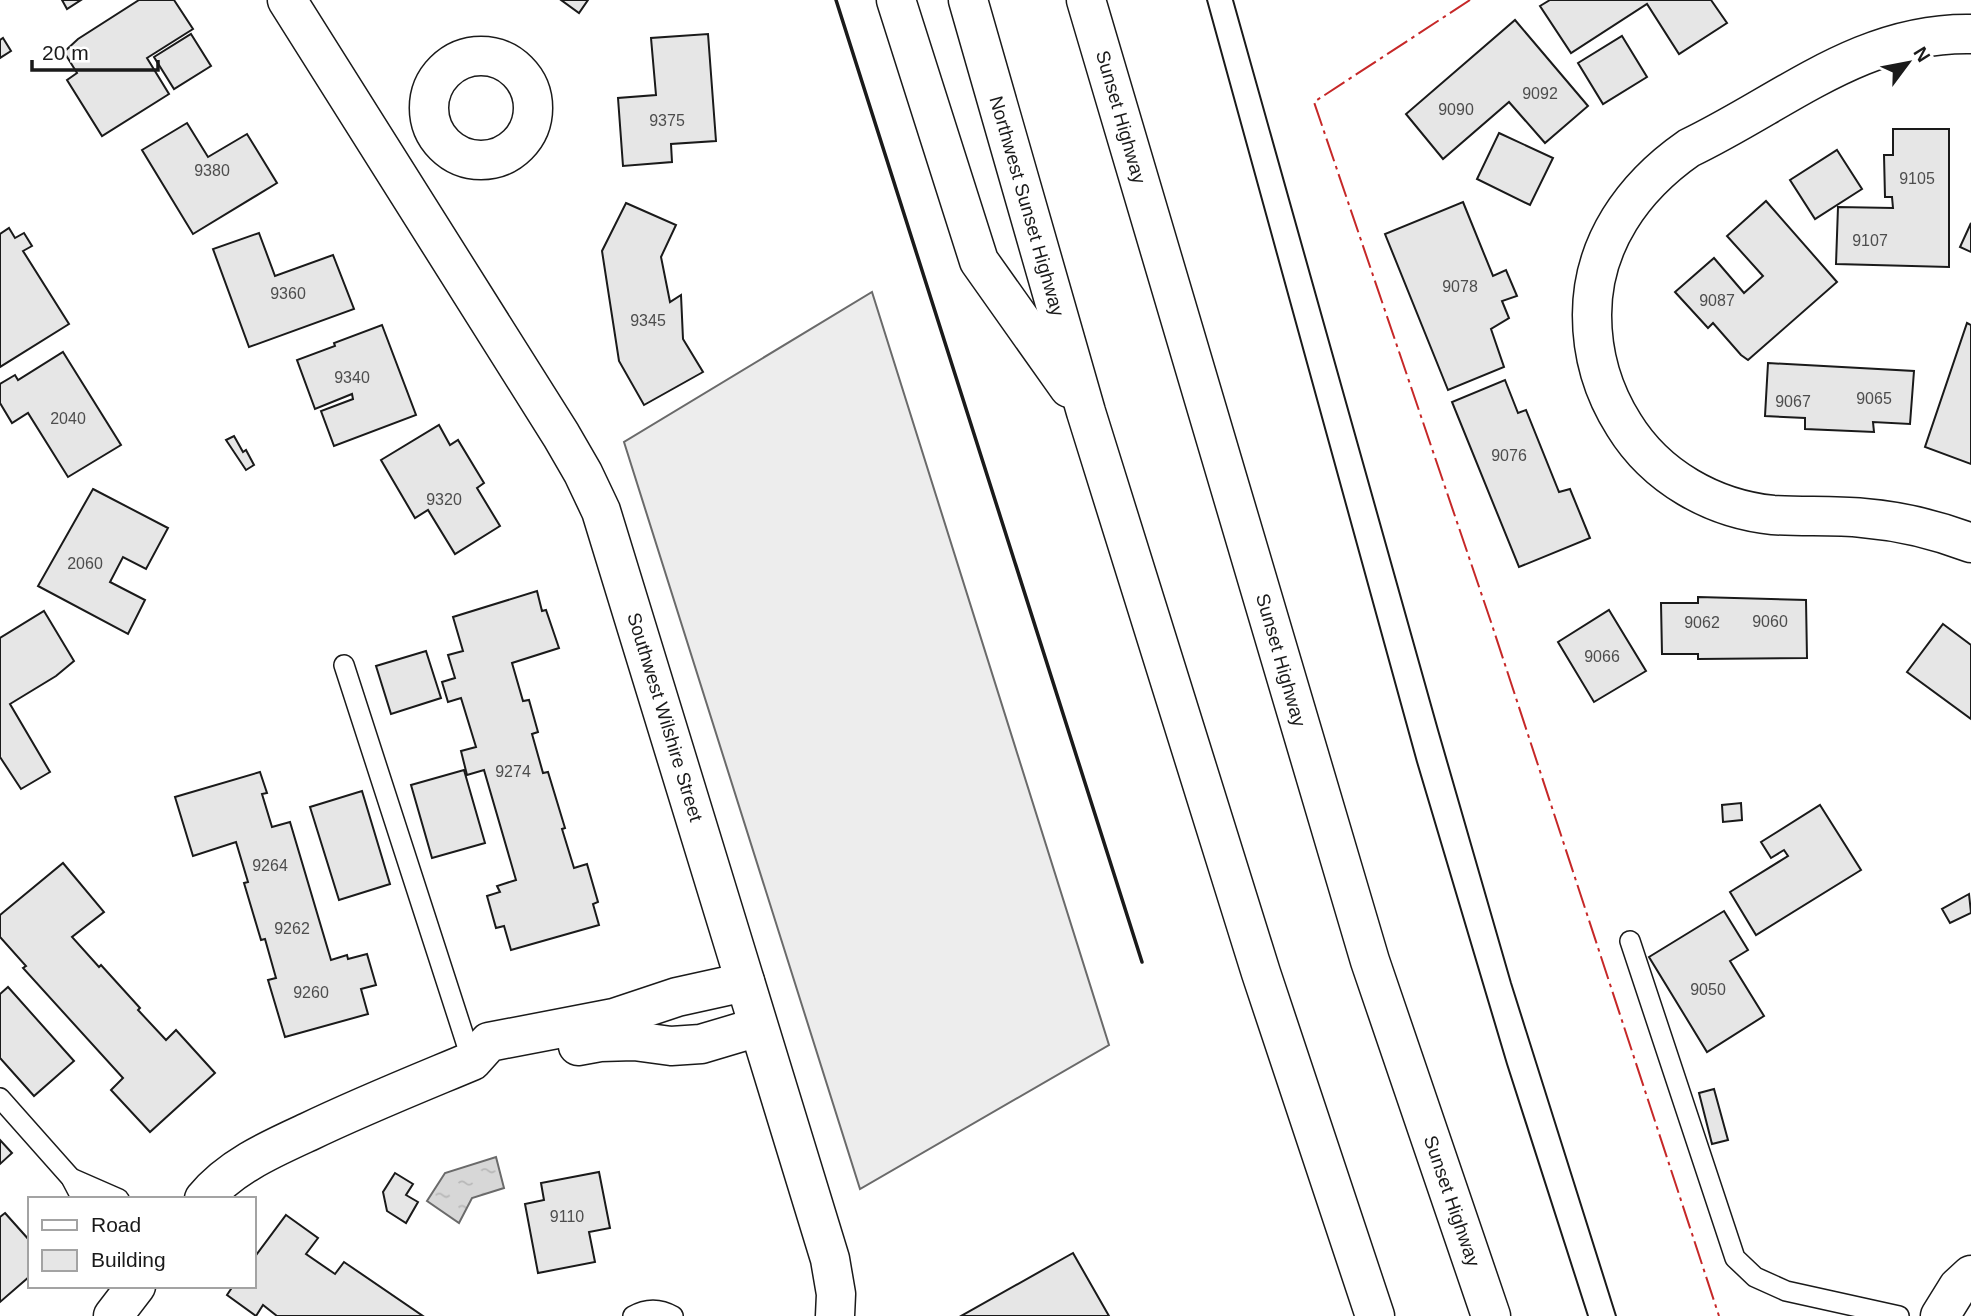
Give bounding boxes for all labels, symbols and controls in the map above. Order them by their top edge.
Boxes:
scale bar [32,28,158,72]
north arrow [1873,28,1943,98]
text: 20 m [42,41,89,64]
text: N [1909,43,1935,66]
street label: Sunset Highway [1092,48,1150,186]
house number: 9092 [1522,85,1558,102]
street label: Northwest Sunset Highway [985,93,1069,319]
house number: 9090 [1438,101,1474,118]
house number: 9375 [649,112,685,129]
house number: 9380 [194,162,230,179]
house number: 9105 [1899,170,1935,187]
house number: 9107 [1852,232,1888,249]
house number: 9078 [1442,278,1478,295]
house number: 9360 [270,285,306,302]
house number: 9087 [1699,292,1735,309]
house number: 9345 [630,312,666,329]
house number: 9340 [334,369,370,386]
house number: 9065 [1856,390,1892,407]
house number: 9067 [1775,393,1811,410]
house number: 2040 [50,410,86,427]
house number: 9076 [1491,447,1527,464]
house number: 9320 [426,491,462,508]
house number: 2060 [67,555,103,572]
street label: Sunset Highway [1252,591,1310,729]
street label: Southwest Wilshire Street [623,610,707,825]
house number: 9060 [1752,613,1788,630]
house number: 9062 [1684,614,1720,631]
house number: 9066 [1584,648,1620,665]
house number: 9274 [495,763,531,780]
house number: 9264 [252,857,288,874]
house number: 9262 [274,920,310,937]
house number: 9050 [1690,981,1726,998]
house number: 9260 [293,984,329,1001]
street label: Sunset Highway [1420,1133,1484,1270]
legend [28,1197,256,1288]
house number: 9110 [550,1208,584,1225]
text: Road [91,1213,141,1236]
text: Building [91,1248,166,1271]

